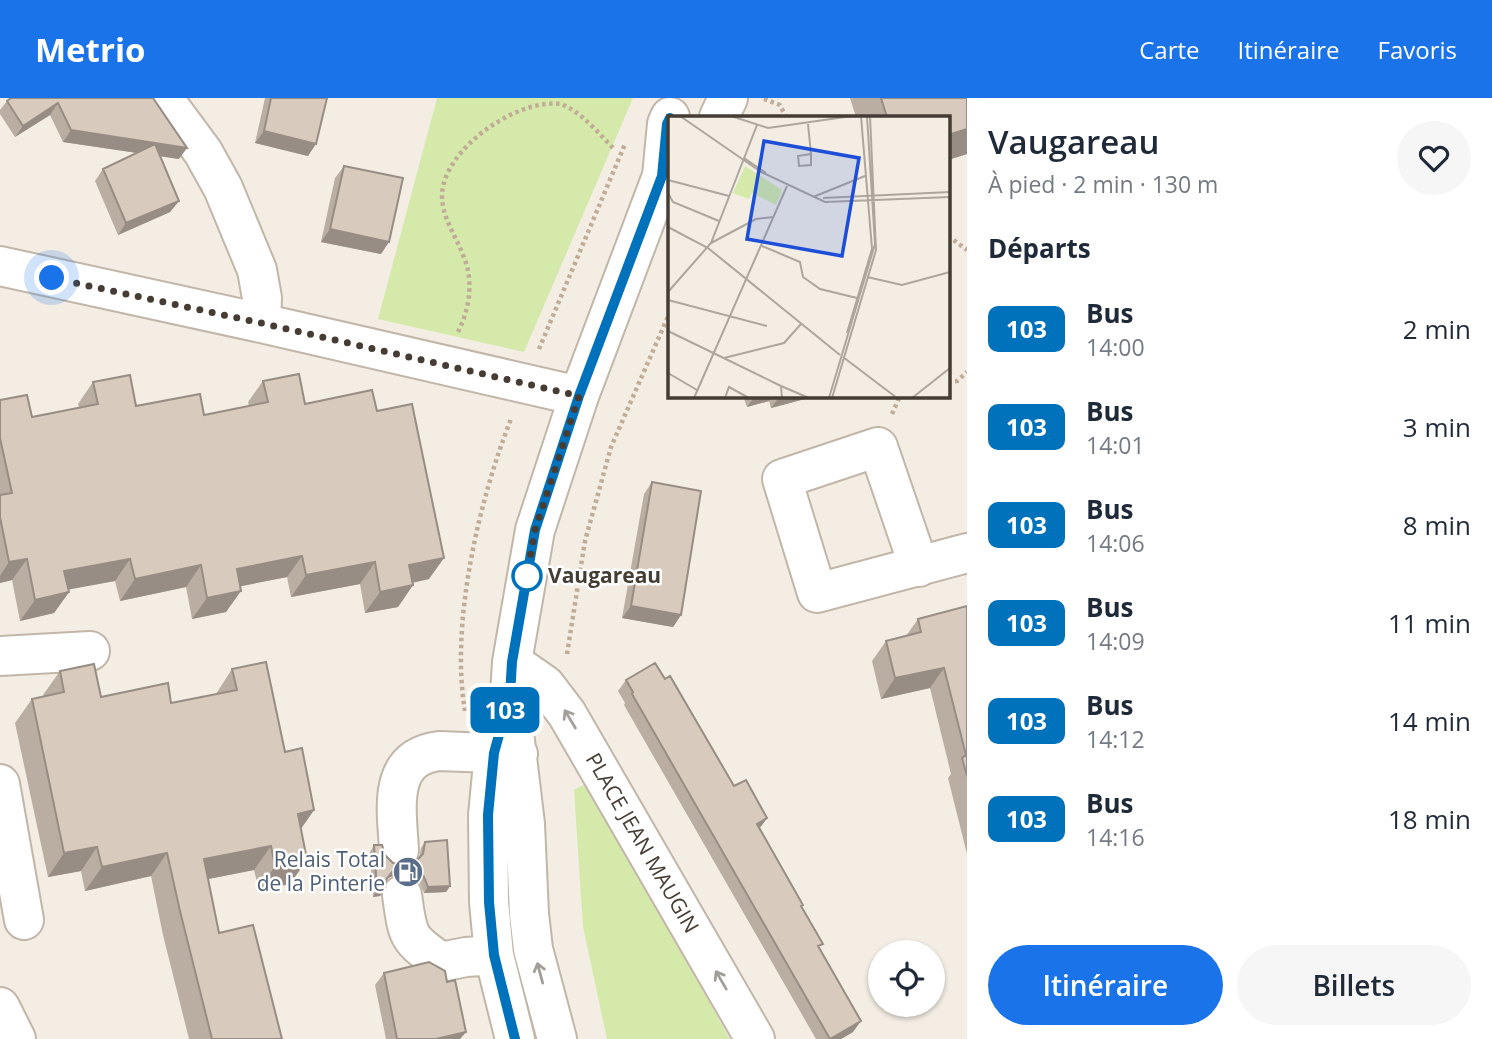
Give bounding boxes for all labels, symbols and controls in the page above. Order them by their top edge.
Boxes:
text: Metrio [35,27,145,72]
text: Carte [1139,33,1200,66]
text: Itinéraire [1238,33,1340,66]
text: Favoris [1378,33,1457,66]
inset map [668,116,950,397]
text: Vaugareau [988,119,1159,164]
button: heart [1397,121,1471,195]
text: À pied · 2 min · 130 m [988,168,1218,200]
text: Départs [988,230,1091,266]
your location [34,260,69,295]
text: Bus [1086,295,1133,331]
text: 2 min [1403,311,1471,347]
text: 103 [1006,312,1047,345]
text: 14:00 [1086,331,1145,363]
text: Bus [1086,393,1133,429]
text: 3 min [1403,409,1471,445]
text: 103 [1006,410,1047,443]
text: 14:01 [1086,429,1145,461]
text: Bus [1086,491,1133,527]
text: 8 min [1403,507,1471,543]
text: 103 [1006,508,1047,541]
text: 14:06 [1086,527,1145,559]
marker: Vaugareau [512,561,542,591]
place label: Vaugareau [548,561,661,589]
text: Bus [1086,589,1133,625]
text: 11 min [1388,605,1471,641]
text: 103 [1006,606,1047,639]
text: 14:09 [1086,625,1145,657]
line badge: 103 [465,687,545,733]
text: Bus [1086,687,1133,723]
text: 103 [484,693,526,726]
text: 14 min [1388,703,1471,739]
text: 103 [1006,704,1047,737]
one-way arrow [563,710,577,730]
text: 14:12 [1086,723,1145,755]
street label: PLACE JEAN MAUGIN [580,747,706,938]
text: Bus [1086,785,1133,821]
text: 18 min [1388,801,1471,837]
text: 103 [1006,802,1047,835]
text: 14:16 [1086,821,1145,853]
place label: Relais Total de la Pinterie [257,845,385,897]
fuel station icon: Relais Total de la Pinterie [391,855,425,889]
map controls [868,940,945,1017]
button: locate [868,940,945,1017]
button: Itinéraire [988,945,1223,1025]
button: Billets [1237,945,1471,1025]
one-way arrow [533,962,546,985]
one-way arrow [714,970,728,990]

